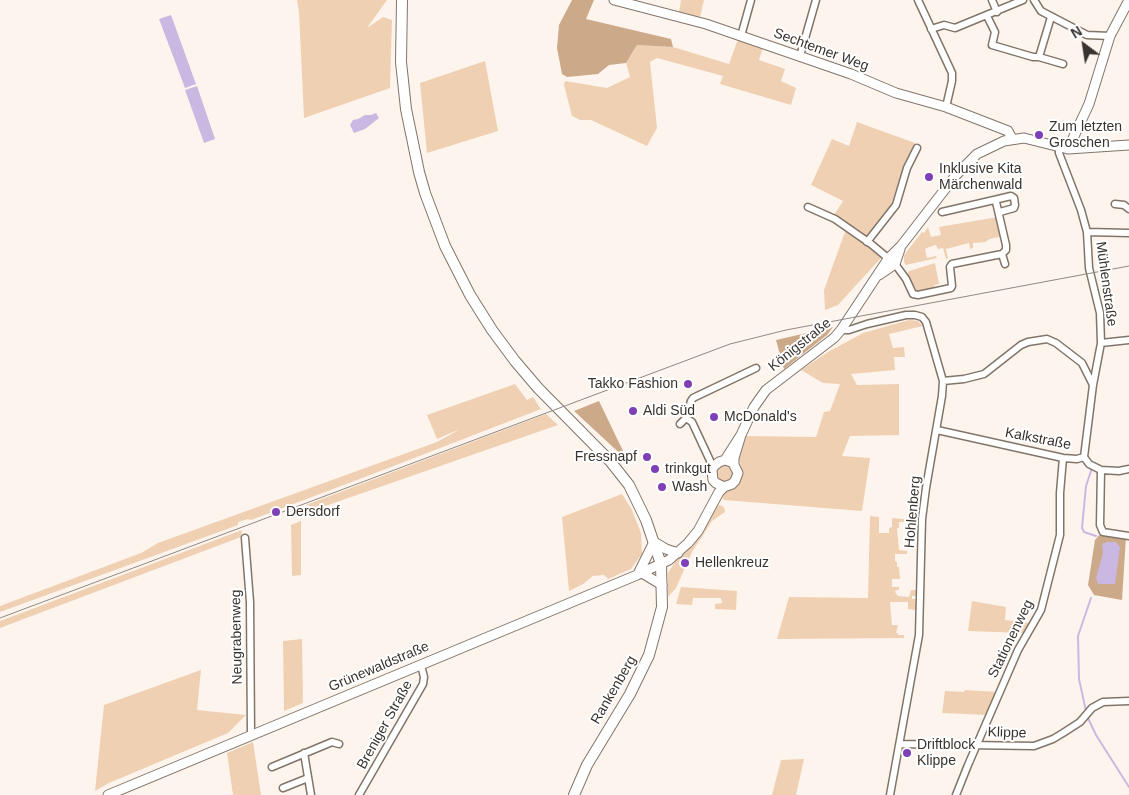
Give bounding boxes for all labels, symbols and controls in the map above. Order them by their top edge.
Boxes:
north arrow [1059,20,1109,70]
text: N [1068,23,1085,42]
street label: Sechtemer Weg [771,25,871,75]
place label: Zum letzten Groschen [1049,119,1122,152]
marker: Zum letzten Groschen [1033,129,1045,141]
place label: Inklusive Kita Märchenwald [939,161,1022,193]
marker: Inklusive Kita Märchenwald [923,171,935,183]
street label: Mühlenstraße [1092,240,1120,328]
street label: Königstraße [765,315,835,375]
place label: Takko Fashion [588,376,678,392]
marker: Takko Fashion [682,378,694,390]
place label: Aldi Süd [643,403,695,419]
marker: Aldi Süd [627,405,639,417]
place label: McDonald's [724,409,797,425]
marker: McDonald's [708,411,720,423]
street label: Kalkstraße [1004,424,1072,454]
place label: Fressnapf [575,449,637,465]
marker: Fressnapf [641,451,653,463]
place label: trinkgut [665,461,711,477]
marker: trinkgut [649,463,661,475]
street label: Hohlenberg [901,475,925,549]
place label: Wash [672,479,707,495]
marker: Wash [656,481,668,493]
place label: Dersdorf [286,504,340,520]
marker: Dersdorf [270,506,282,518]
place label: Hellenkreuz [695,555,769,571]
marker: Hellenkreuz [679,557,691,569]
street label: Neugrabenweg [228,589,246,685]
street label: Stationenweg [985,597,1037,681]
street label: Grünewaldstraße [326,638,432,696]
street label: Rankenberg [588,653,640,727]
street label: Breniger Straße [354,678,416,772]
street label: Klippe [987,724,1027,742]
place label: Driftblock Klippe [917,737,975,770]
marker: Driftblock Klippe [901,747,913,759]

